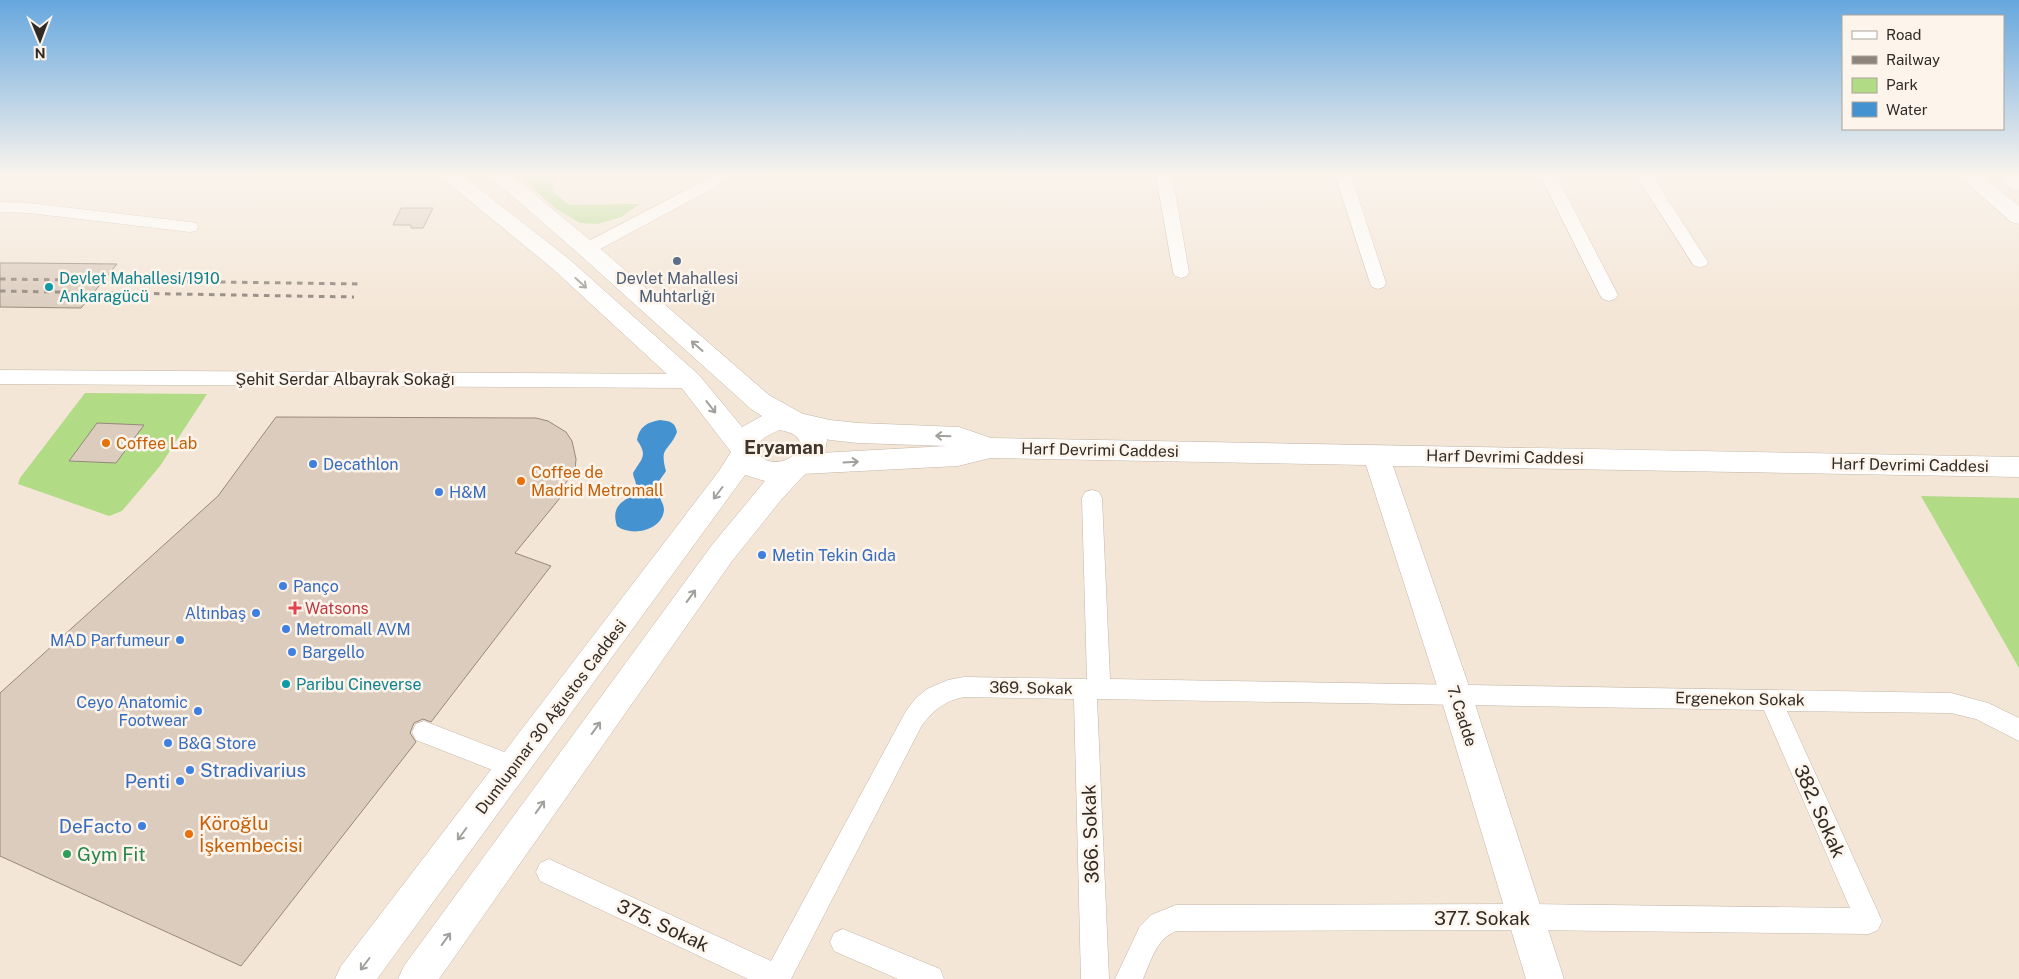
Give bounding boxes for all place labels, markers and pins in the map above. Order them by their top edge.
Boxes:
marker: Devlet Mahallesi Muhtarlığı [671,255,683,267]
place label: Devlet Mahallesi/1910 Ankaragücü [59,269,220,306]
place label: Devlet Mahallesi Muhtarlığı [616,269,738,306]
marker: Devlet Mahallesi/1910 Ankaragücü [43,281,55,293]
place label: Coffee Lab [116,434,197,453]
marker: Coffee Lab [100,437,112,449]
place label: Decathlon [323,455,398,474]
marker: Decathlon [307,458,319,470]
place label: Coffee de Madrid Metromall [531,463,664,500]
marker: Coffee de Madrid Metromall [515,475,527,487]
place label: H&M [449,483,487,502]
marker: H&M [433,486,445,498]
place label: Metin Tekin Gıda [772,546,896,565]
marker: Metin Tekin Gıda [756,549,768,561]
place label: Panço [293,577,339,596]
marker: Panço [277,580,289,592]
place label: Watsons [305,599,369,618]
marker: Watsons [289,602,301,614]
place label: Altınbaş [185,604,246,623]
marker: Altınbaş [250,607,262,619]
place label: Metromall AVM [296,620,411,639]
marker: Metromall AVM [280,623,292,635]
place label: MAD Parfumeur [50,631,170,650]
marker: MAD Parfumeur [174,634,186,646]
place label: Bargello [302,643,364,662]
marker: Bargello [286,646,298,658]
place label: Paribu Cineverse [296,675,421,694]
marker: Paribu Cineverse [280,678,292,690]
place label: Ceyo Anatomic Footwear [76,693,188,730]
marker: Ceyo Anatomic Footwear [192,705,204,717]
place label: B&G Store [178,734,256,753]
marker: B&G Store [162,737,174,749]
place label: Stradivarius [200,759,306,781]
marker: Stradivarius [184,764,196,776]
place label: Penti [125,770,170,792]
marker: Penti [174,775,186,787]
place label: Köroğlu İşkembecisi [199,812,303,856]
place label: DeFacto [59,815,132,837]
marker: DeFacto [136,820,148,832]
marker: Köroğlu İşkembecisi [183,828,195,840]
place label: Gym Fit [77,843,146,865]
marker: Gym Fit [61,848,73,860]

